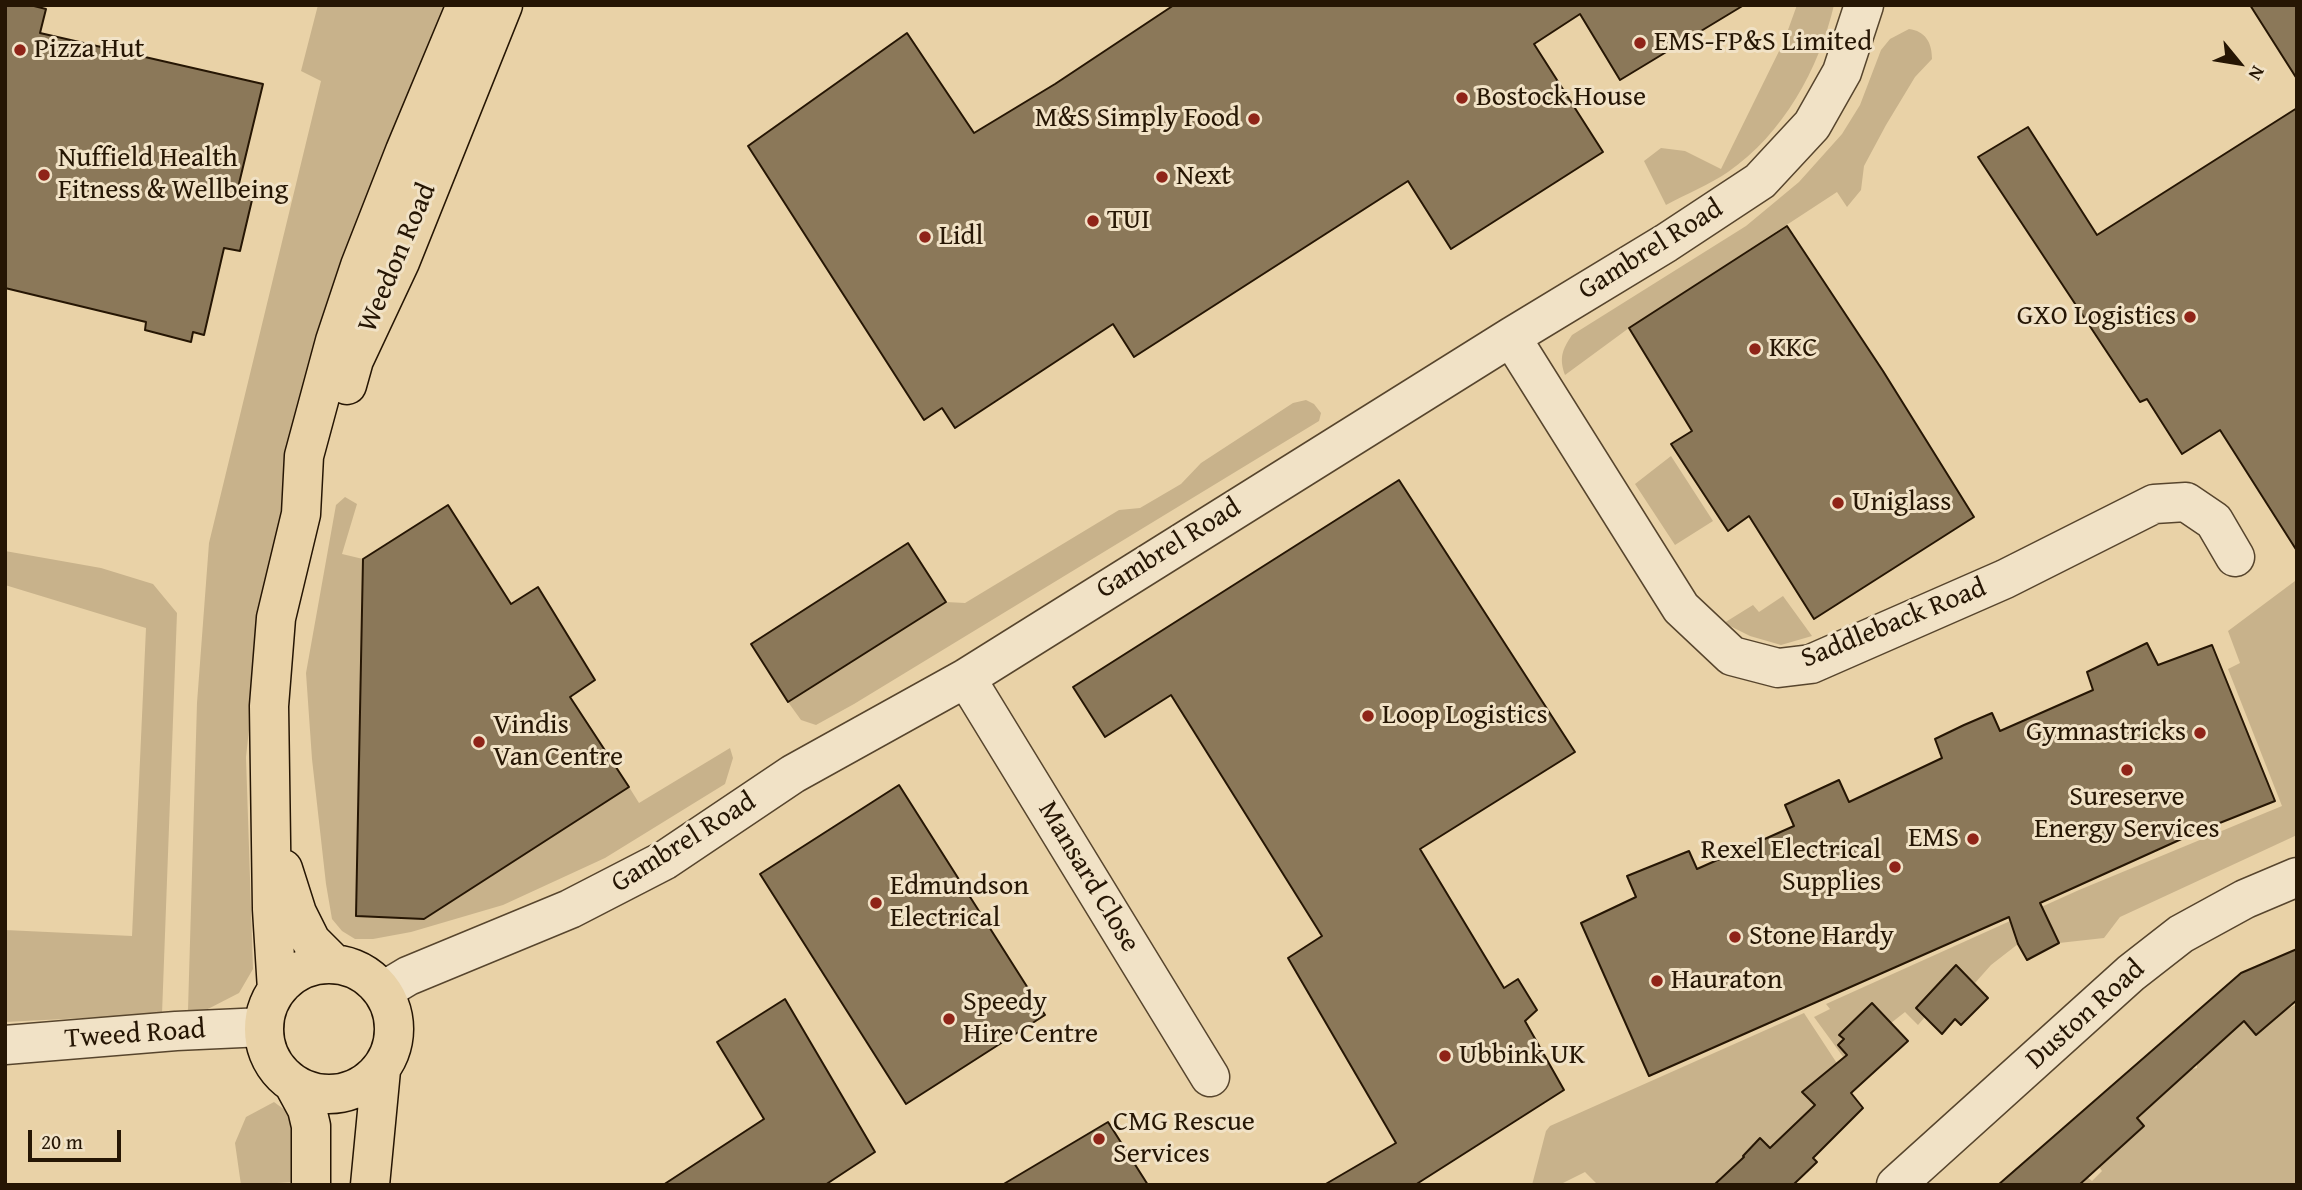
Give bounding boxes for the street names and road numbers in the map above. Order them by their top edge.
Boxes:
street label: Weedon Road [352,178,444,338]
street label: Gambrel Road [1573,192,1729,308]
street label: Gambrel Road [1091,491,1247,607]
street label: Saddleback Road [1797,572,1991,676]
street label: Gambrel Road [606,785,762,901]
street label: Mansard Close [1030,795,1146,959]
street label: Duston Road [2020,953,2152,1077]
street label: Tweed Road [64,1013,206,1057]

